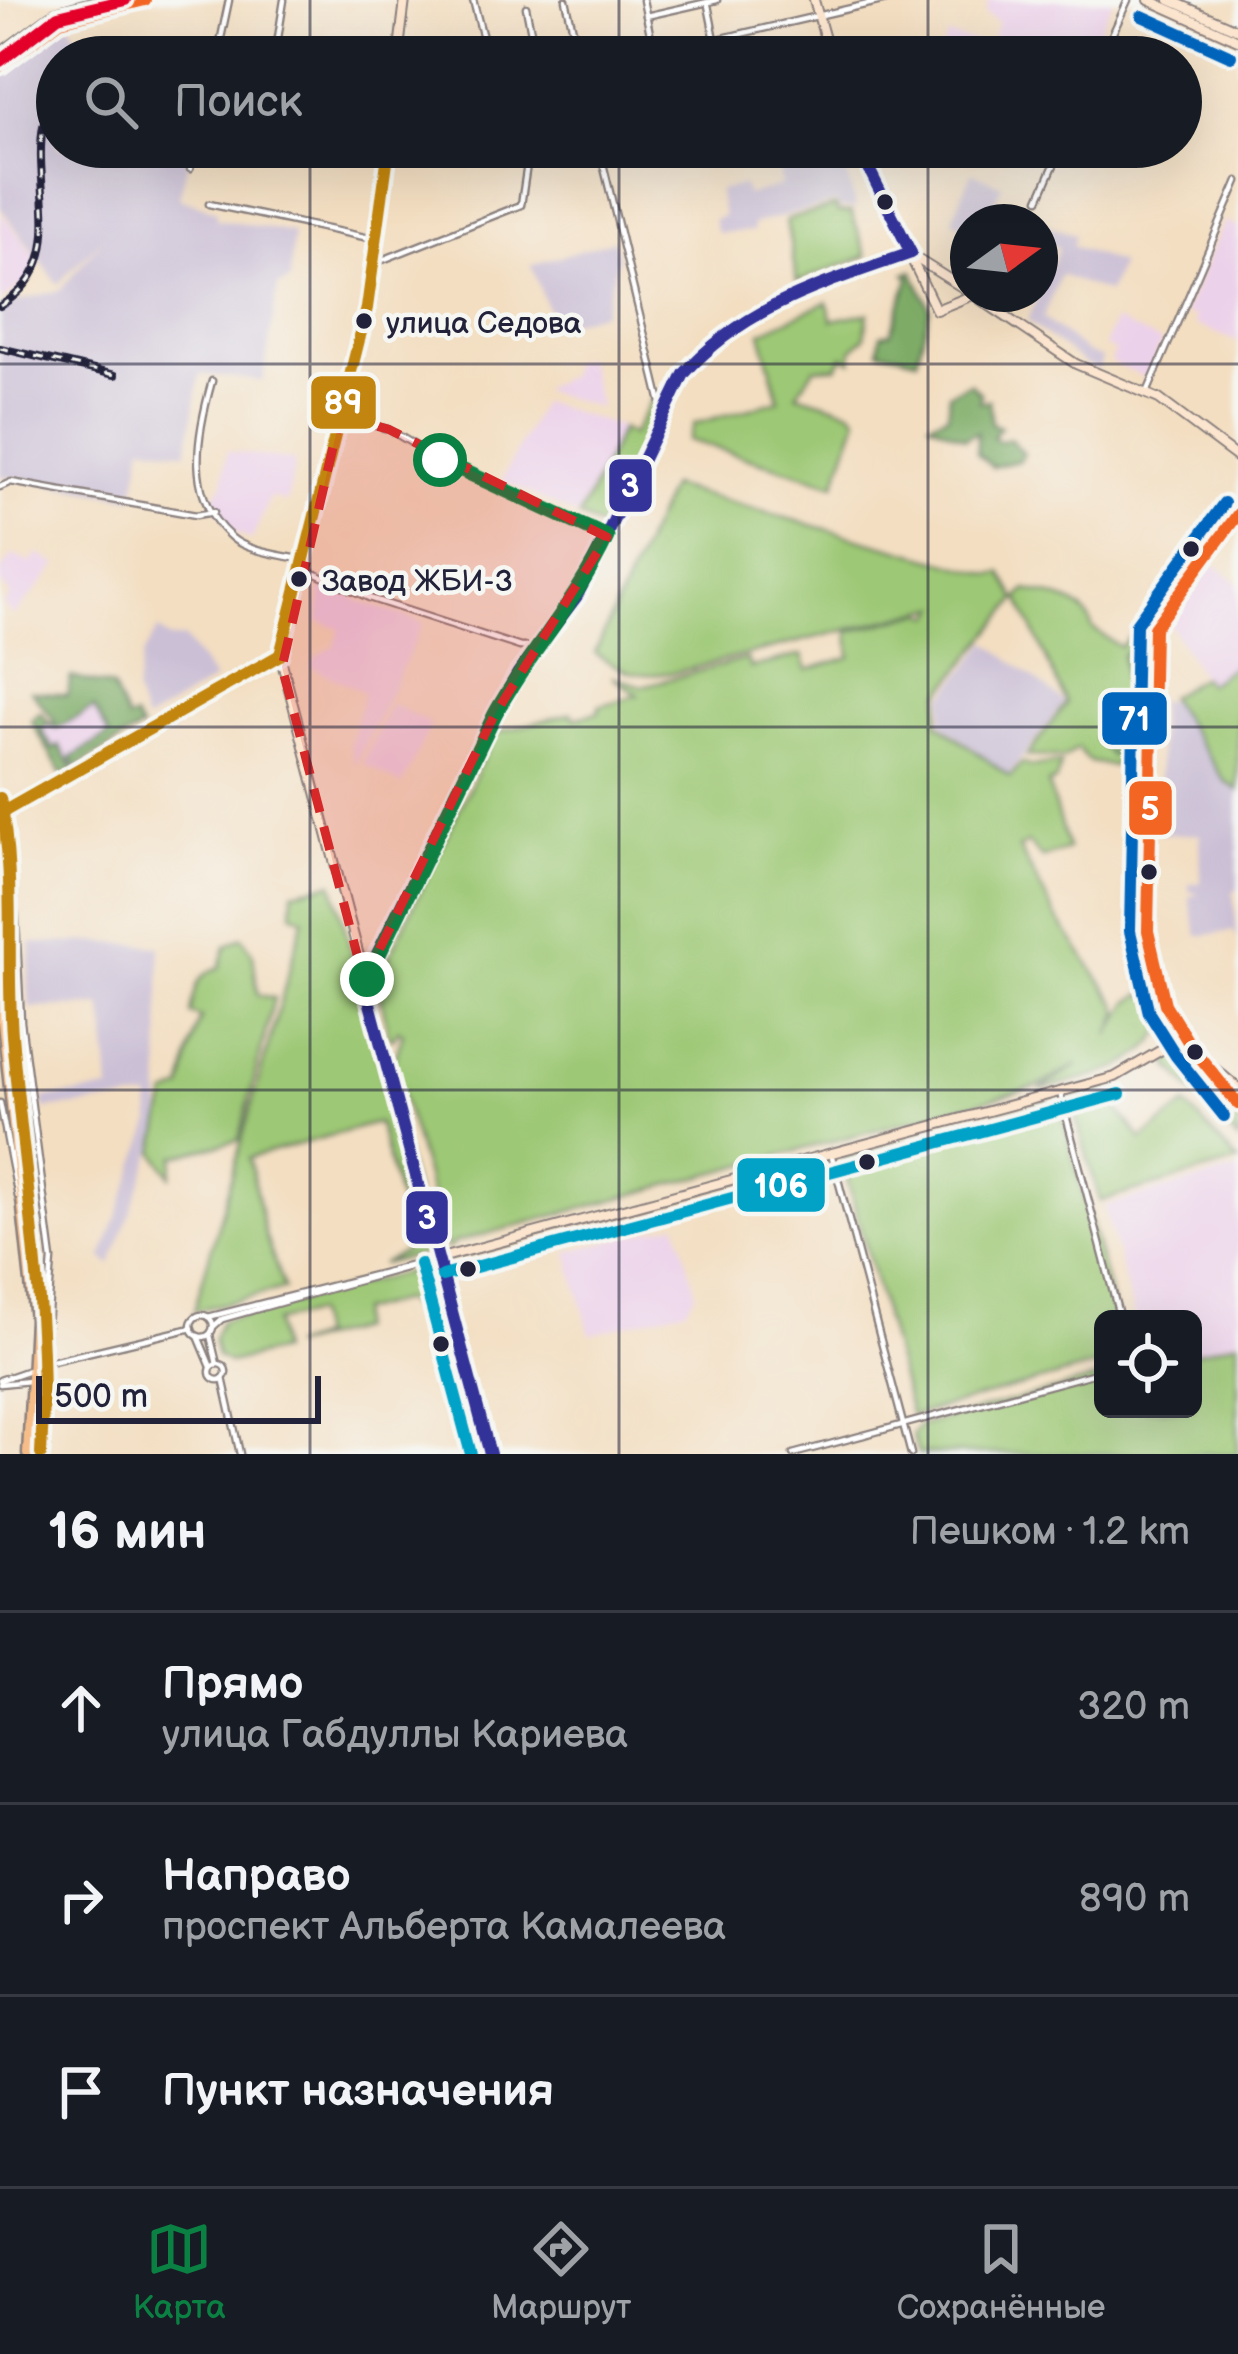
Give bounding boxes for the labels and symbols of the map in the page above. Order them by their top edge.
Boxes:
unlabelled marker [874,191,896,213]
north arrow [950,204,1058,312]
place label: улица Седова [386,306,582,342]
marker: улица Седова [353,310,375,332]
line badge: 89 [309,374,378,431]
text: 89 [323,384,363,424]
route start [413,433,467,487]
line badge: 3 [607,457,654,514]
text: 3 [620,467,640,507]
unlabelled marker [1180,538,1202,560]
place label: Завод ЖБИ-3 [322,564,513,600]
marker: Завод ЖБИ-3 [288,568,310,590]
line badge: 71 [1100,690,1169,747]
text: 71 [1118,700,1150,740]
line badge: 5 [1127,779,1174,837]
text: 5 [1140,790,1160,830]
unlabelled marker [1138,861,1160,883]
route end [340,952,394,1006]
unlabelled marker [1184,1041,1206,1063]
unlabelled marker [856,1151,878,1173]
line badge: 106 [735,1156,827,1214]
text: 106 [754,1167,808,1207]
line badge: 3 [404,1189,450,1246]
text: 3 [417,1199,437,1239]
unlabelled marker [457,1258,479,1280]
unlabelled marker [430,1333,452,1355]
scale bar [36,1370,321,1423]

